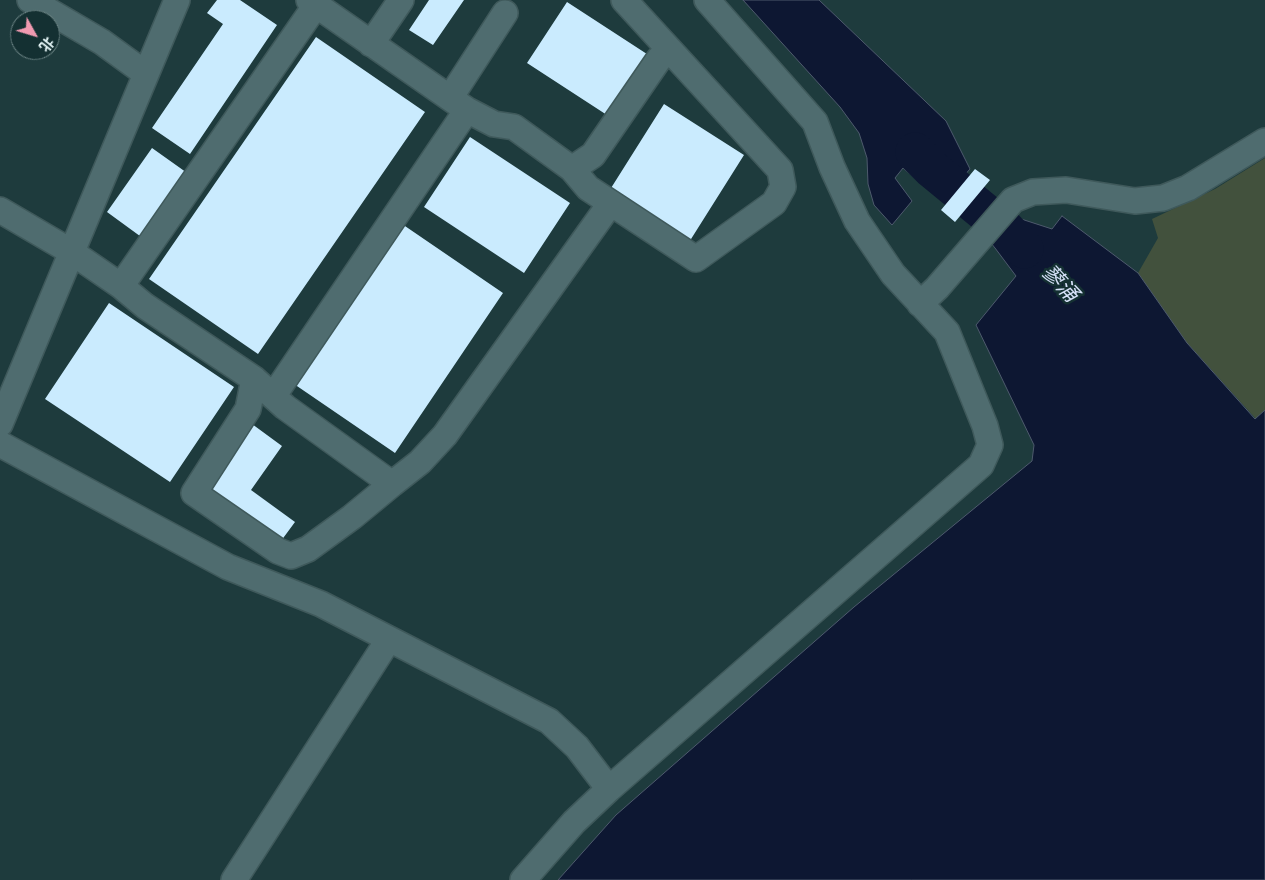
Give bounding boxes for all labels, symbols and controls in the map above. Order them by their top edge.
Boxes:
north arrow [10,10,60,60]
text: 北 [34,32,59,56]
water label: 蓼涌 [1034,261,1082,309]

